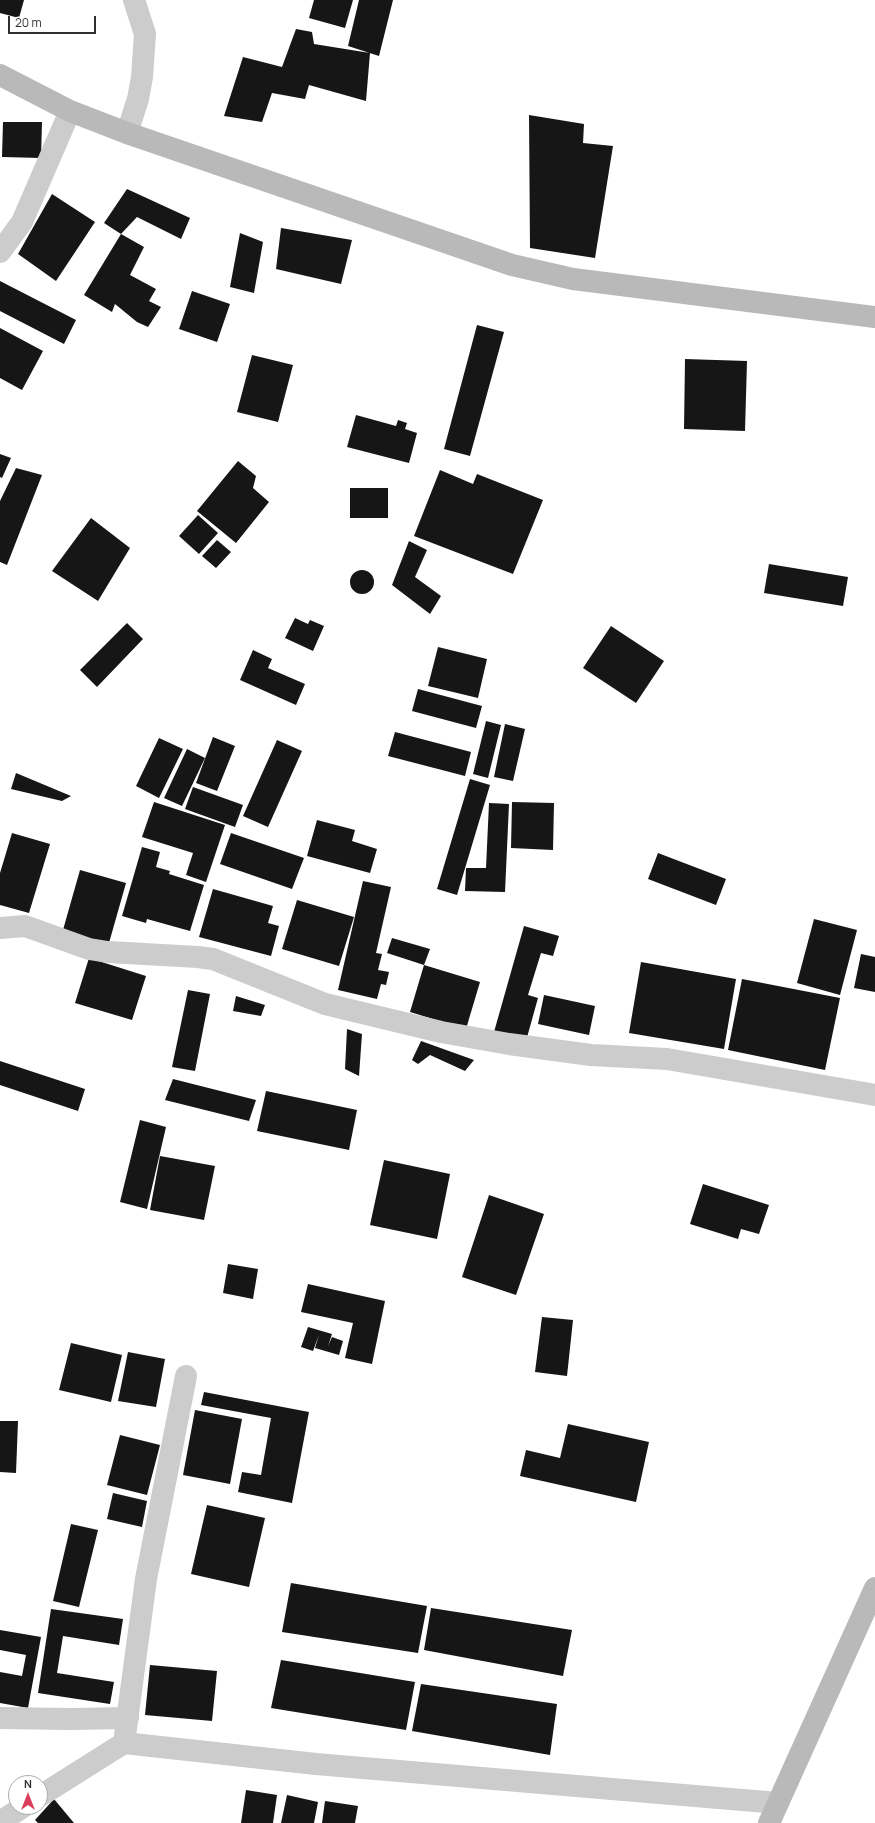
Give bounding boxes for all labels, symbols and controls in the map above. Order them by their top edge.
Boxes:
scale bar [10,8,98,34]
text: 20 m [15,14,42,31]
north arrow [8,1775,48,1815]
text: N [24,1776,32,1791]

